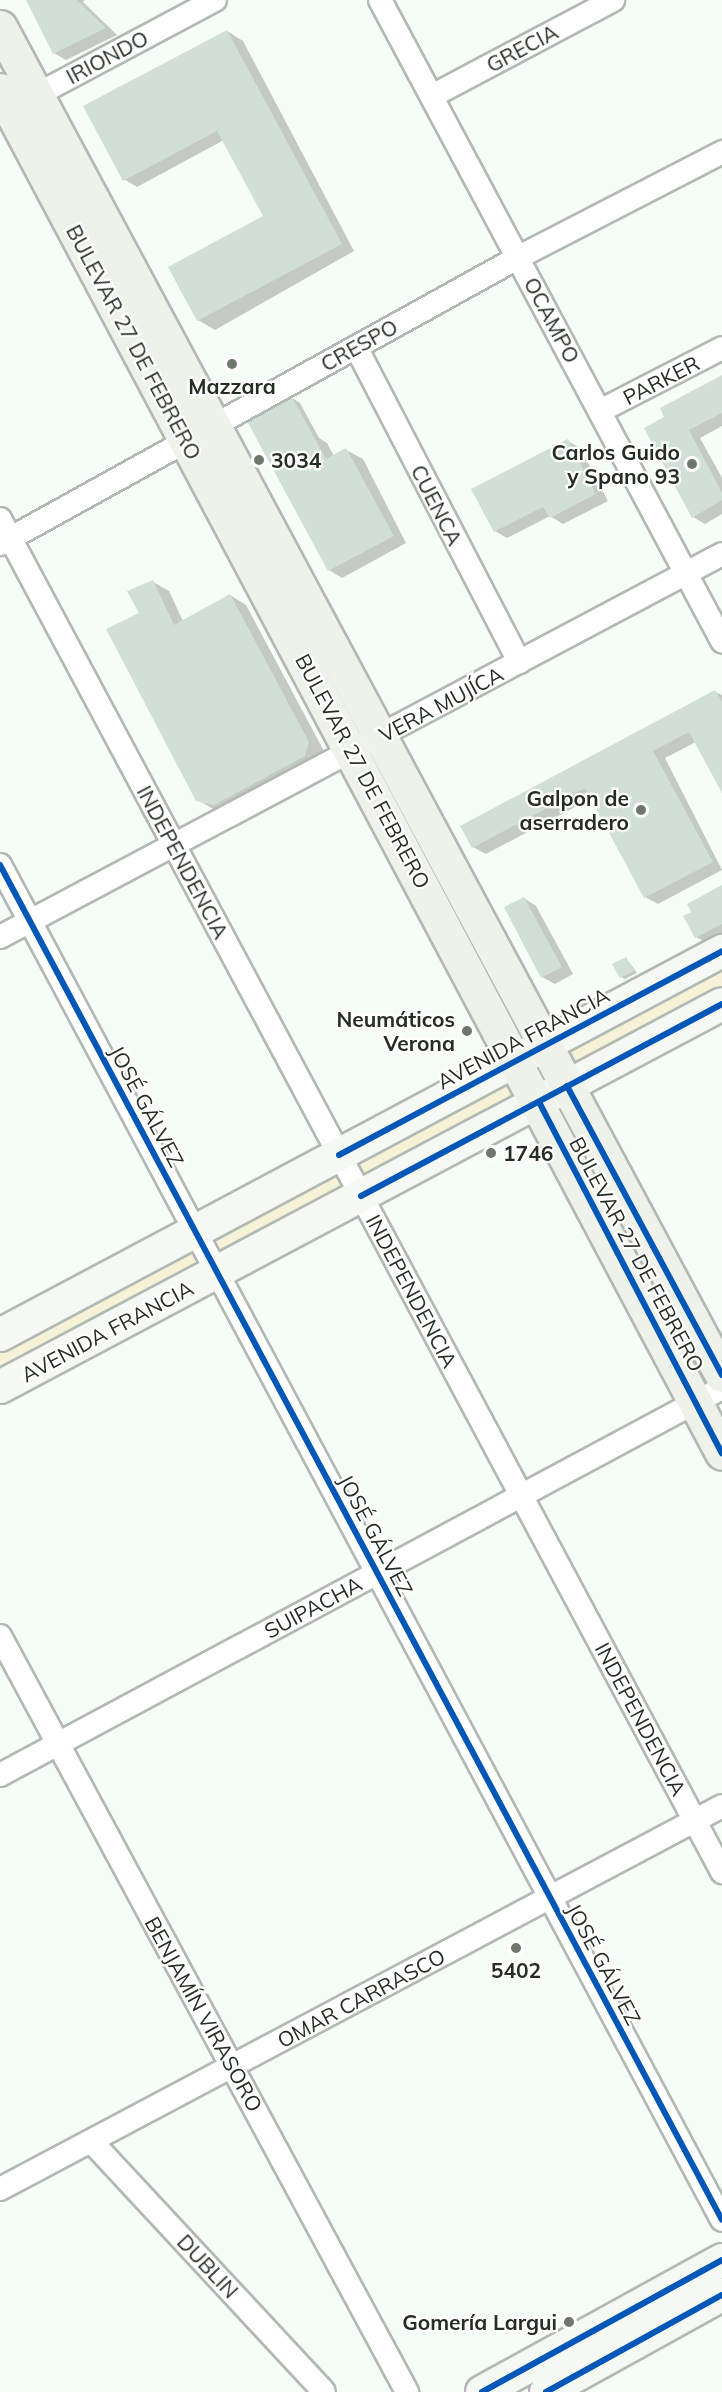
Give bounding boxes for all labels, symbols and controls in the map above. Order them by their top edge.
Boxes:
street label: GRECIA [482,19,562,77]
street label: IRIONDO [62,25,152,89]
street label: BULEVAR 27 DE FEBRERO [61,220,207,464]
street label: OCAMPO [519,273,585,367]
street label: CRESPO [316,314,402,376]
street label: PARKER [619,350,703,410]
marker: Mazzara [225,357,239,371]
place label: Mazzara [188,373,276,399]
place label: Carlos Guido y Spano 93 [552,439,680,489]
place label: 3034 [271,447,321,473]
marker: 3034 [252,453,266,467]
marker: Carlos Guido y Spano 93 [685,457,699,471]
street label: CUENCA [406,460,468,550]
street label: BULEVAR 27 DE FEBRERO [290,649,436,893]
street label: VERA MUJÍCA [375,661,507,747]
street label: INDEPENDENCIA [132,781,234,943]
place label: Galpon de aserradero [519,785,629,835]
marker: Galpon de aserradero [634,803,648,817]
street label: AVENIDA FRANCIA [433,982,613,1094]
place label: Neumáticos Verona [336,1006,455,1056]
marker: Neumáticos Verona [460,1024,474,1038]
street label: JOSÉ GÁLVEZ [104,1041,190,1171]
street label: BULEVAR 27 DE FEBRERO [564,1132,710,1376]
place label: 1746 [503,1140,553,1166]
marker: 1746 [484,1146,498,1160]
street label: INDEPENDENCIA [361,1210,463,1372]
street label: AVENIDA FRANCIA [17,1275,197,1387]
street label: JOSÉ GÁLVEZ [333,1470,419,1600]
street label: SUIPACHA [260,1571,366,1643]
street label: INDEPENDENCIA [590,1638,692,1800]
street label: JOSÉ GÁLVEZ [561,1899,647,2029]
street label: BENJAMÍN VIRASORO [140,1912,268,2116]
marker: 5402 [509,1941,523,1955]
street label: OMAR CARRASCO [273,1943,449,2053]
place label: 5402 [491,1957,541,1983]
street label: DUBLIN [172,2229,244,2303]
place label: Gomería Largui [402,2309,557,2335]
marker: Gomería Largui [562,2315,576,2329]

